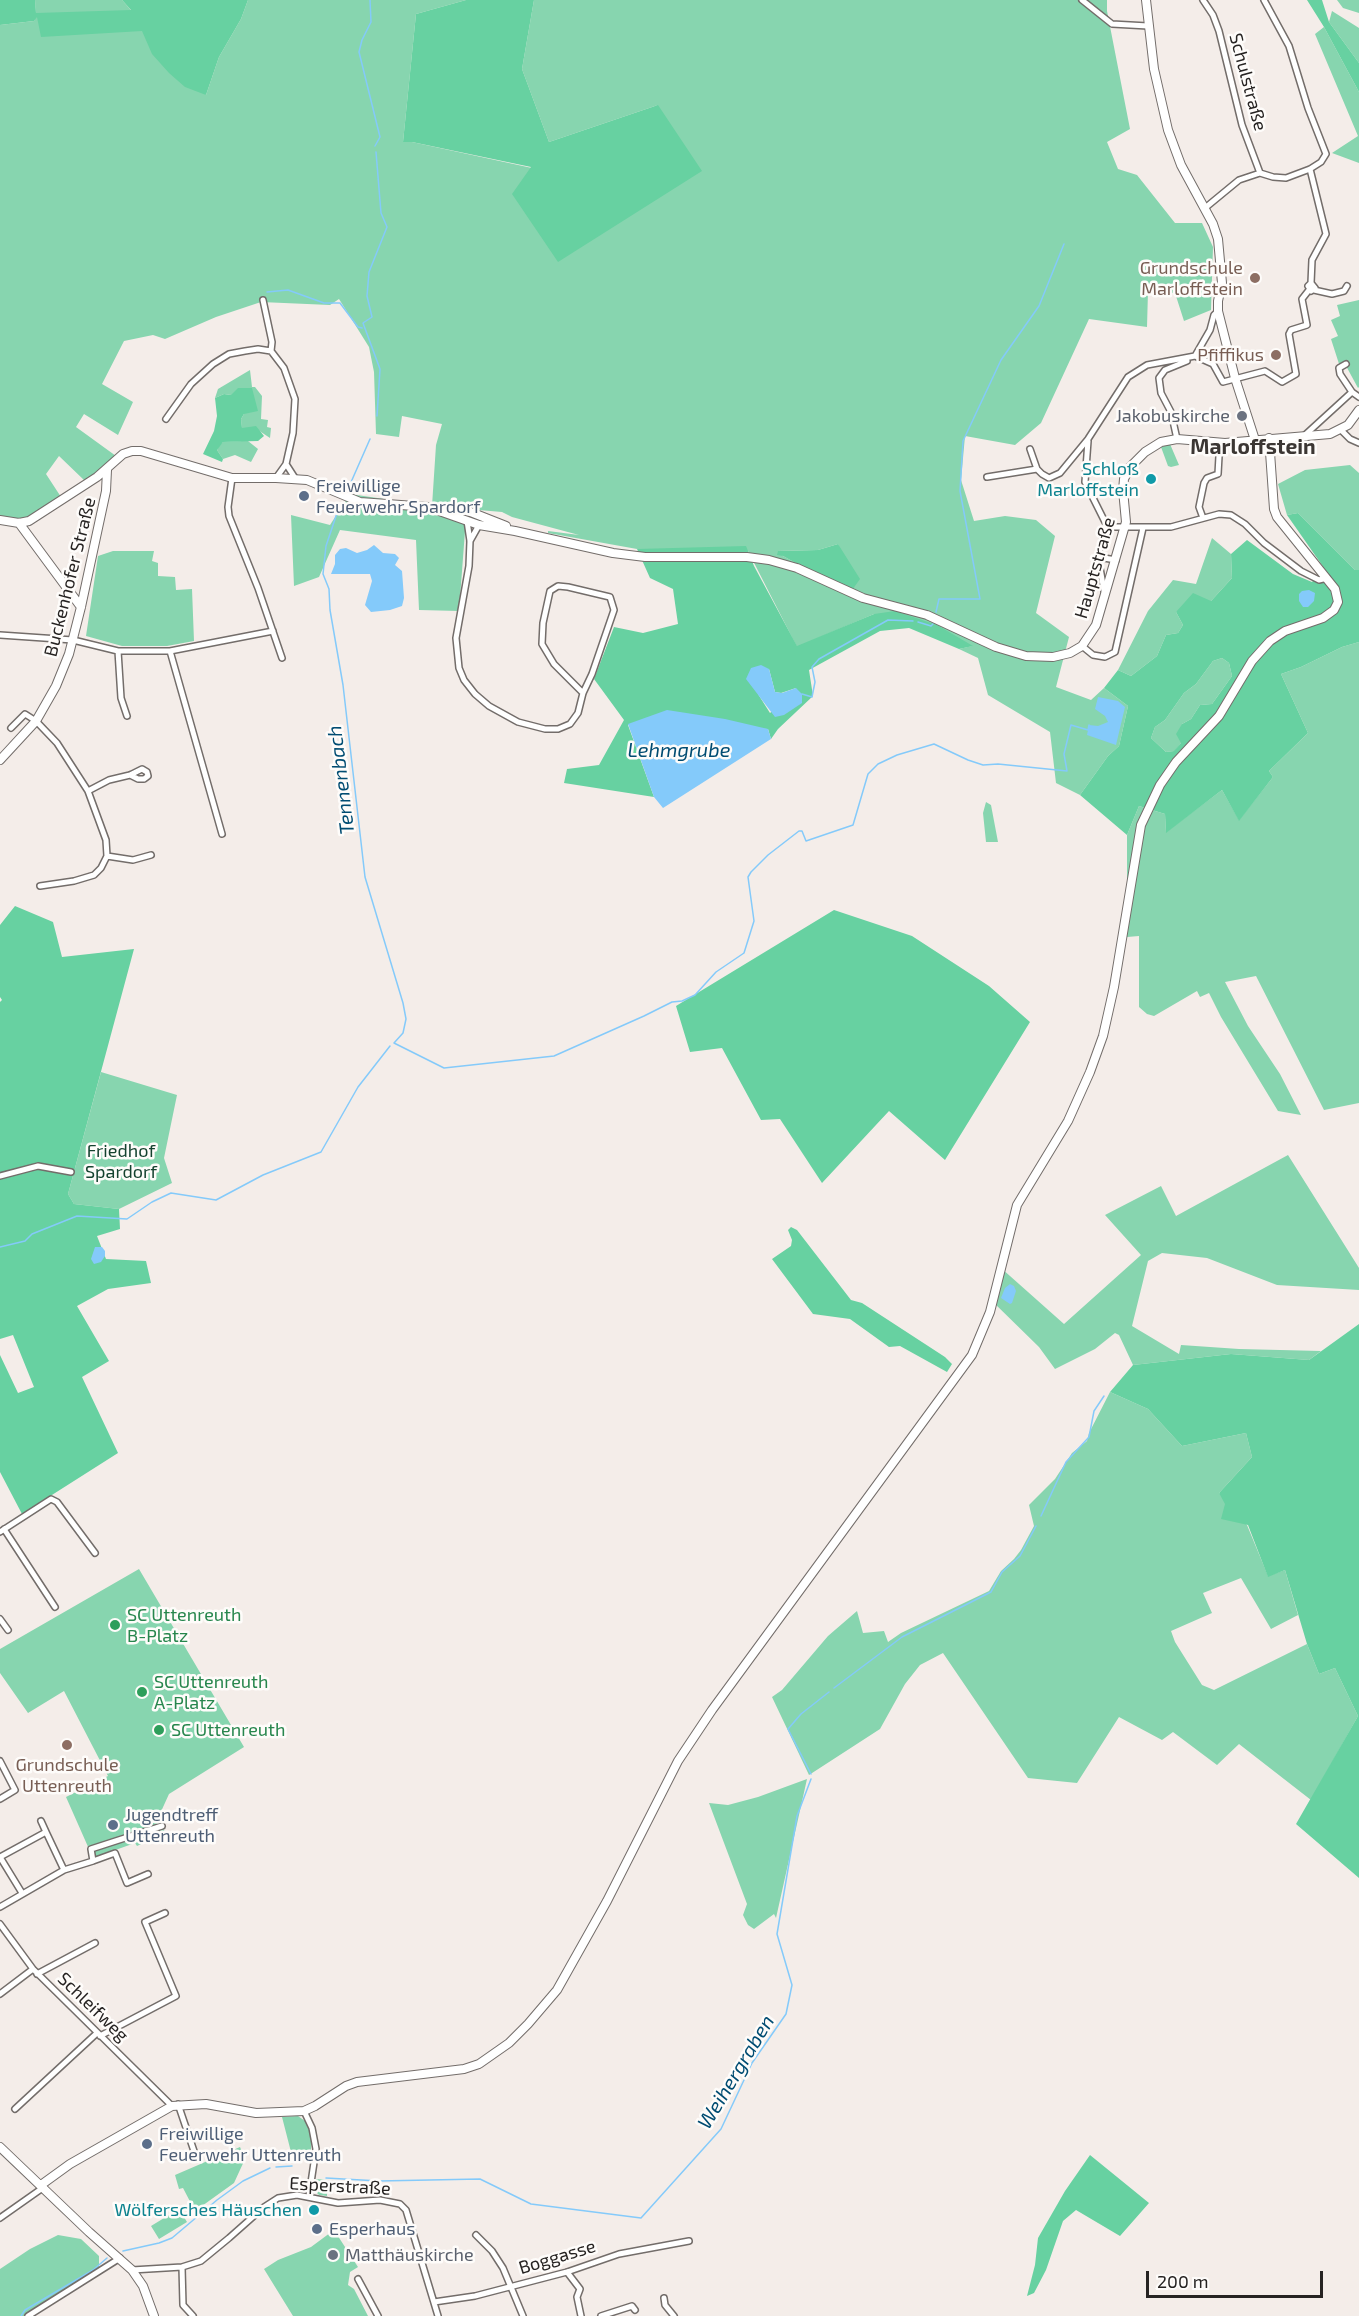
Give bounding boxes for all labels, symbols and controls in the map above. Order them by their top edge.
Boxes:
street label: Schulstraße [1225,31,1271,133]
place label: Grundschule Marloffstein [1140,257,1243,300]
marker: Grundschule Marloffstein [1248,271,1262,285]
place label: Pfiffikus [1197,344,1264,366]
marker: Pfiffikus [1269,348,1283,362]
place label: Jakobuskirche [1116,405,1230,427]
marker: Jakobuskirche [1235,409,1249,423]
district label: Marloffstein [1190,434,1316,460]
place label: Schloß Marloffstein [1037,458,1139,500]
marker: Schloß Marloffstein [1144,472,1158,486]
place label: Freiwillige Feuerwehr Spardorf [316,475,480,518]
marker: Freiwillige Feuerwehr Spardorf [297,489,311,503]
street label: Buckenhofer Straße [40,495,100,659]
street label: Hauptstraße [1070,515,1120,621]
water label: Tennenbach [322,724,360,836]
water label: Lehmgrube [628,738,730,762]
park label: Friedhof Spardorf [85,1140,157,1182]
place label: SC Uttenreuth B-Platz [127,1604,241,1646]
marker: SC Uttenreuth B-Platz [108,1618,122,1632]
place label: SC Uttenreuth A-Platz [154,1671,268,1714]
marker: SC Uttenreuth A-Platz [135,1685,149,1699]
place label: SC Uttenreuth [171,1719,285,1741]
marker: SC Uttenreuth [152,1723,166,1737]
marker: Grundschule Uttenreuth [60,1738,74,1752]
place label: Grundschule Uttenreuth [15,1754,119,1796]
place label: Jugendtreff Uttenreuth [125,1804,218,1846]
marker: Jugendtreff Uttenreuth [106,1818,120,1832]
street label: Schleifweg [53,1968,133,2046]
water label: Weihergraben [693,2011,779,2133]
place label: Freiwillige Feuerwehr Uttenreuth [159,2123,341,2166]
marker: Freiwillige Feuerwehr Uttenreuth [140,2137,154,2151]
street label: Esperstraße [289,2173,391,2199]
place label: Wölfersches Häuschen [114,2199,302,2221]
marker: Wölfersches Häuschen [307,2203,321,2217]
place label: Esperhaus [329,2218,415,2240]
marker: Esperhaus [310,2222,324,2236]
street label: Boggasse [516,2235,598,2279]
place label: Matthäuskirche [345,2244,474,2266]
marker: Matthäuskirche [326,2248,340,2262]
scale bar [1149,2259,1326,2297]
text: 200 m [1157,2270,1209,2292]

